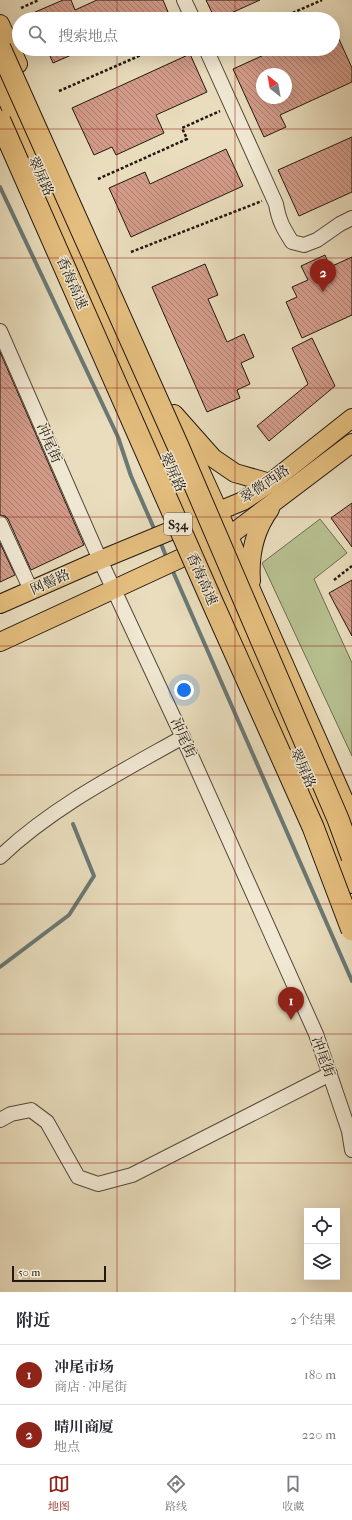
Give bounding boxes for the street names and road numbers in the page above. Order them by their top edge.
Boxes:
street label: 翠屏路 [25,153,57,199]
street label: 香海高速 [53,254,91,312]
street label: 冲尾街 [33,420,65,466]
street label: 翠屏路 [157,449,189,495]
street label: 翠微西路 [237,461,293,507]
road number: S34 [164,513,192,535]
street label: 香海高速 [183,550,221,608]
street label: 网髻路 [27,566,73,598]
street label: 冲尾街 [166,715,200,761]
street label: 翠屏路 [287,745,319,791]
street label: 冲尾街 [308,1034,338,1080]

